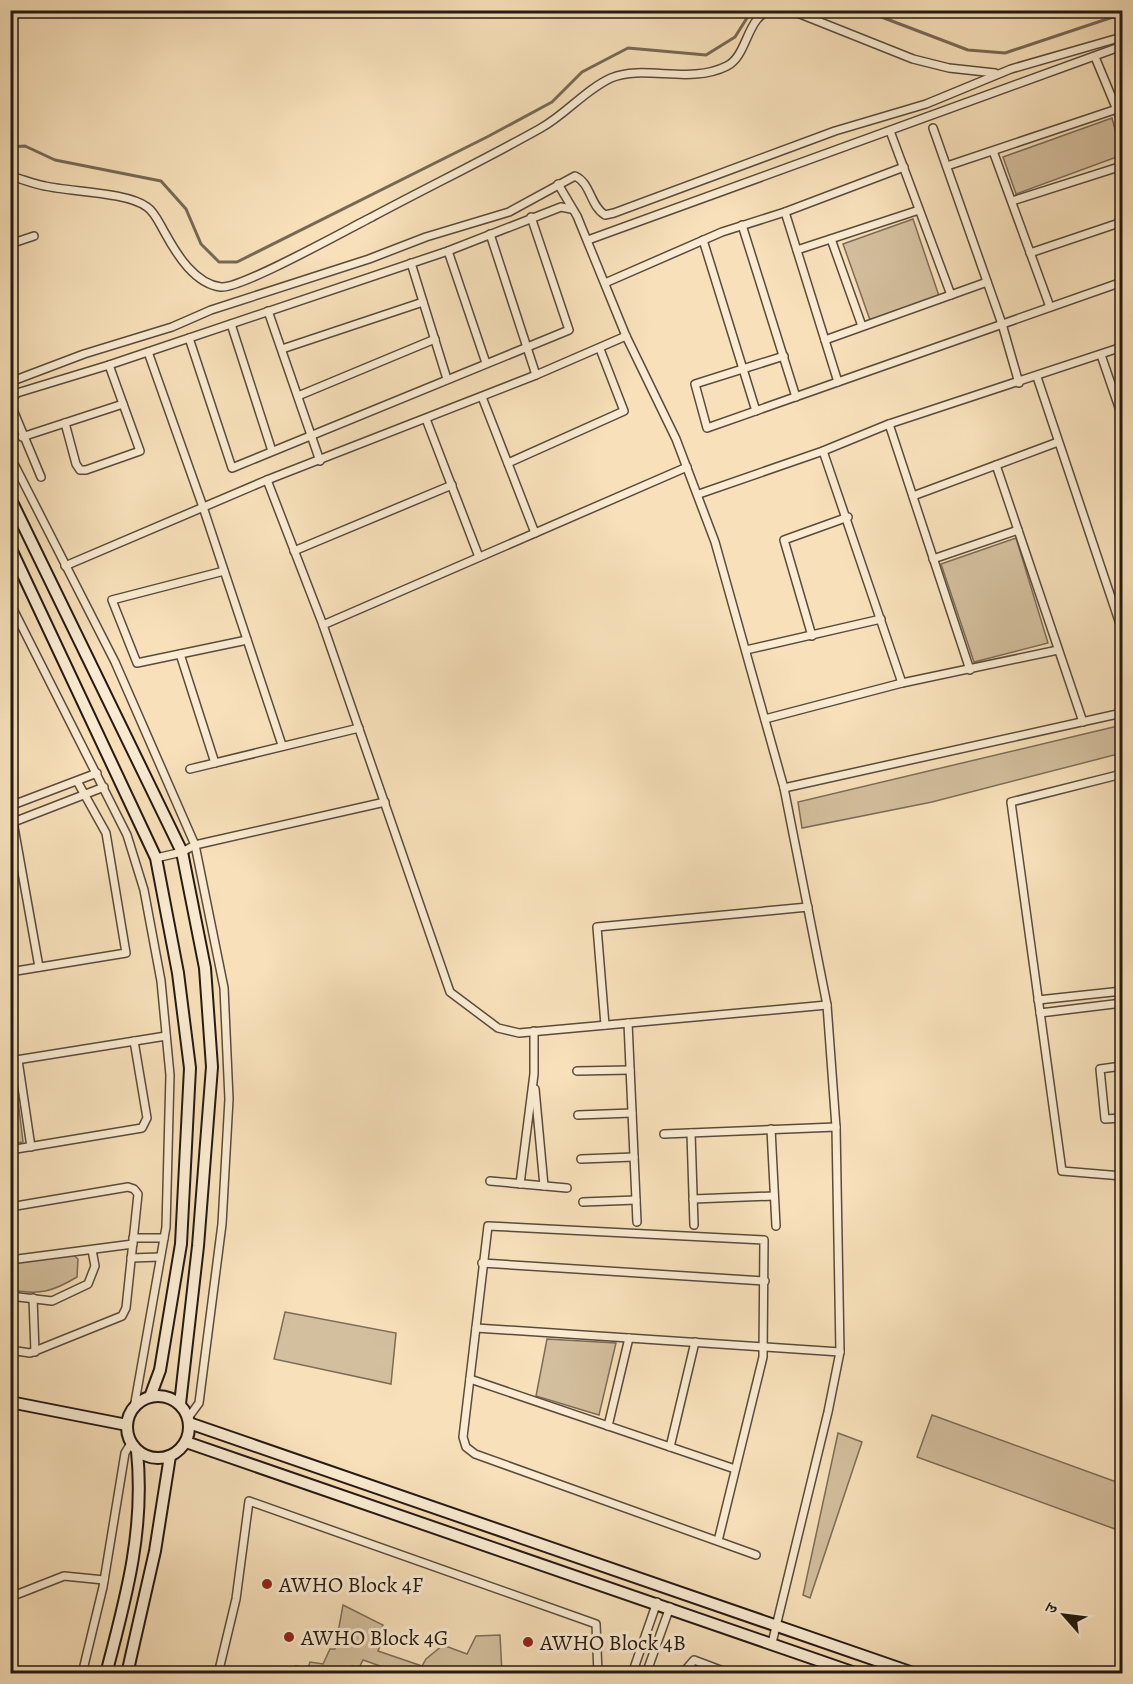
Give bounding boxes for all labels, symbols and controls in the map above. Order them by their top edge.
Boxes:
place label: AWHO Block 4F [278,1570,423,1600]
marker: AWHO Block 4F [260,1577,274,1591]
north arrow [1034,1585,1094,1645]
text: उ [1040,1598,1064,1618]
place label: AWHO Block 4G [300,1623,448,1653]
place label: AWHO Block 4B [539,1628,686,1658]
marker: AWHO Block 4G [282,1630,296,1644]
marker: AWHO Block 4B [521,1635,535,1649]

